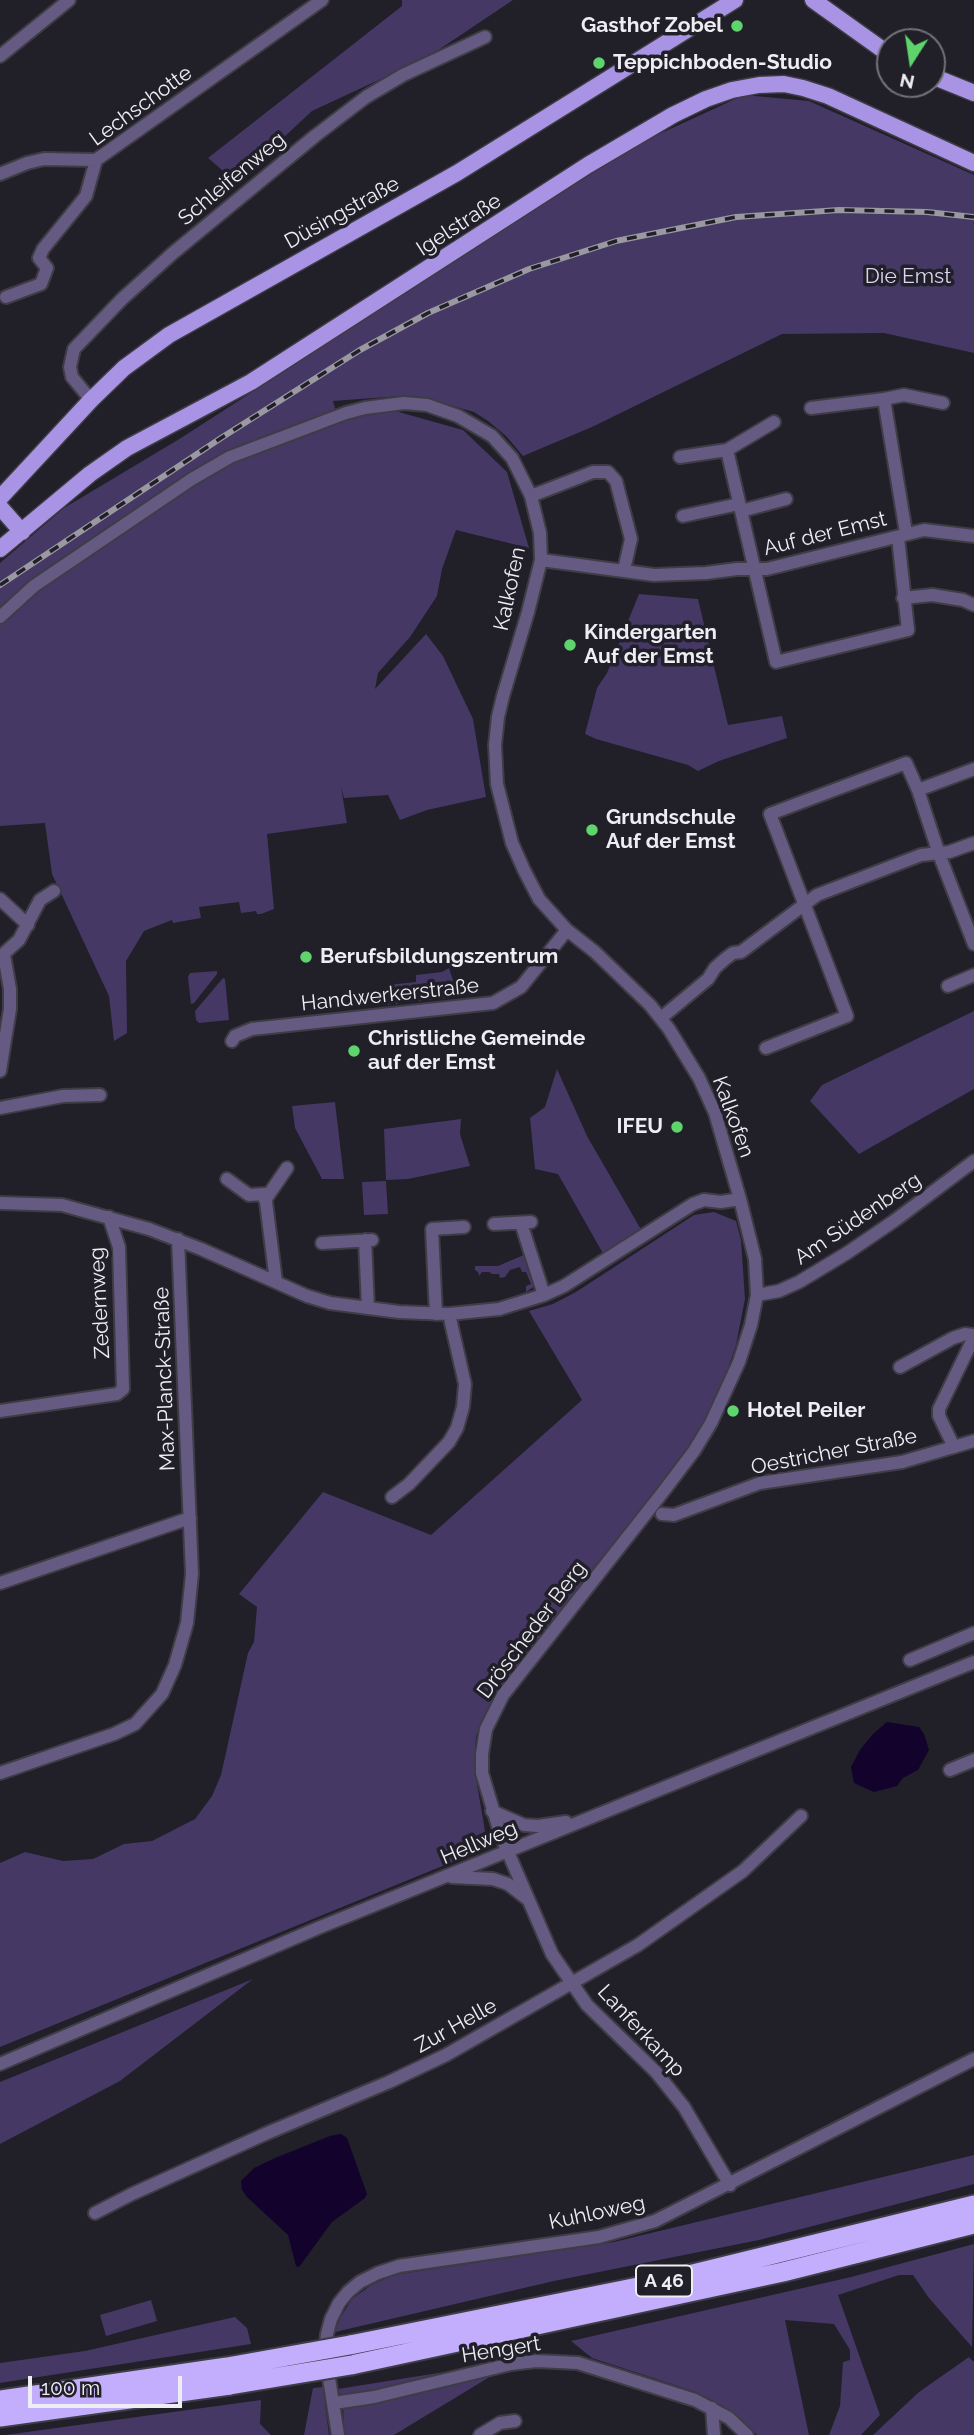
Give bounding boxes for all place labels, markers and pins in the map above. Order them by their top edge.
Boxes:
place label: Gasthof Zobel [581,13,723,39]
marker: Gasthof Zobel [729,18,745,34]
place label: Teppichboden-Studio [613,50,832,76]
marker: Teppichboden-Studio [591,55,607,71]
place label: Kindergarten Auf der Emst [584,620,717,670]
marker: Kindergarten Auf der Emst [562,637,578,653]
place label: Grundschule Auf der Emst [606,805,736,855]
marker: Grundschule Auf der Emst [584,822,600,838]
place label: Berufsbildungszentrum [320,944,558,970]
marker: Berufsbildungszentrum [298,949,314,965]
place label: Christliche Gemeinde auf der Emst [368,1026,585,1076]
marker: Christliche Gemeinde auf der Emst [346,1043,362,1059]
place label: IFEU [617,1114,663,1140]
marker: IFEU [669,1119,685,1135]
place label: Hotel Peiler [747,1398,865,1424]
marker: Hotel Peiler [725,1403,741,1419]

